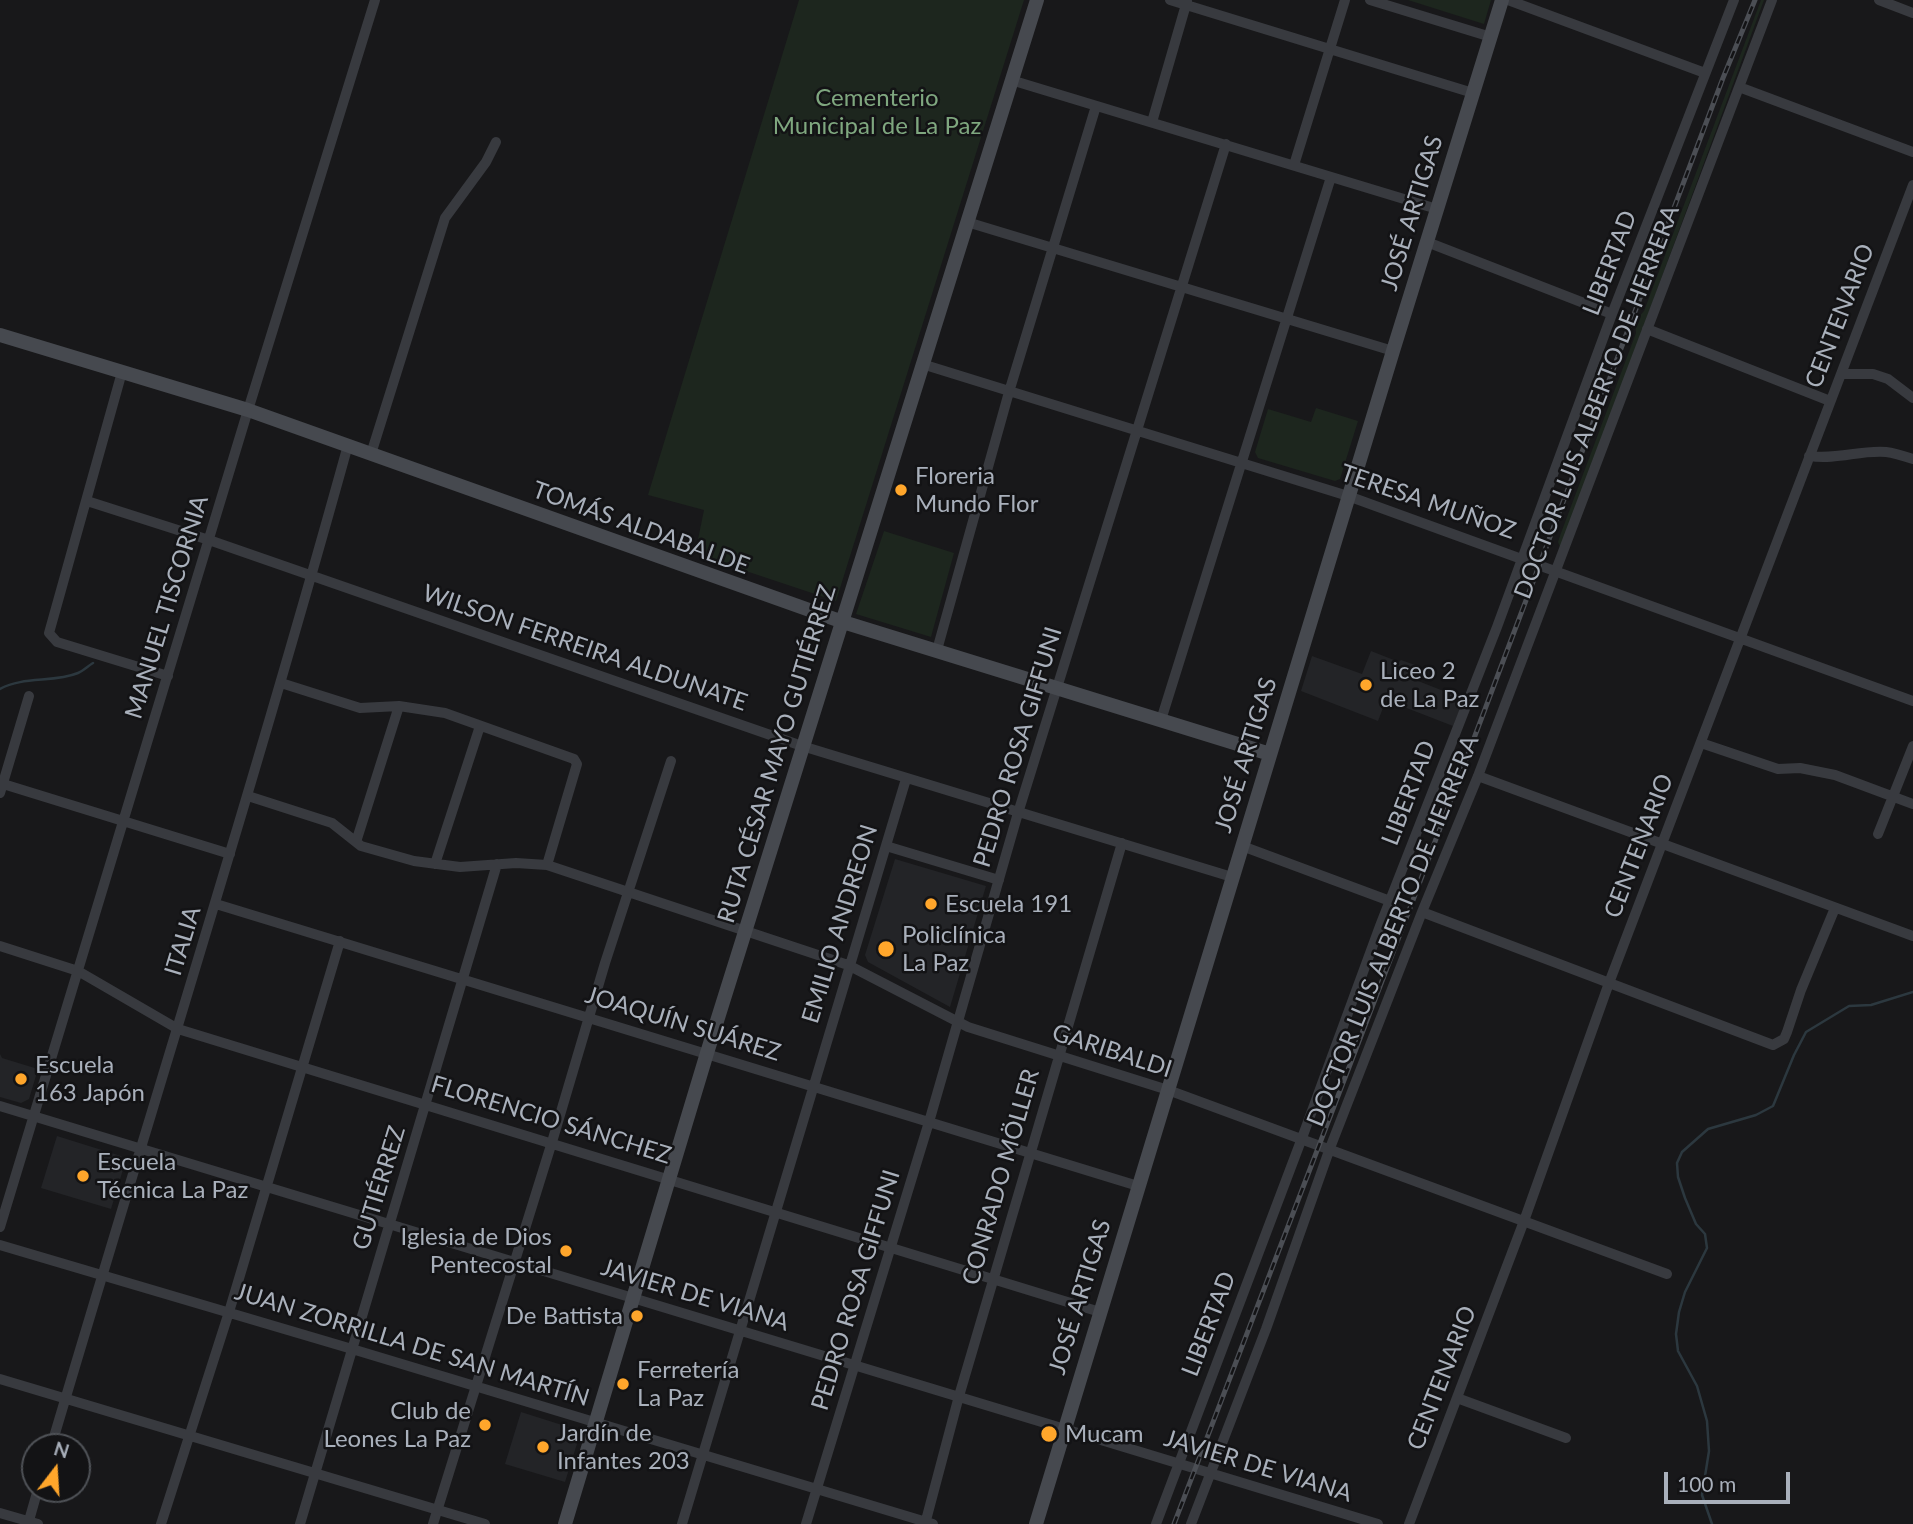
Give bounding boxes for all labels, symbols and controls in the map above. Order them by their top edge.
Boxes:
park label: Cementerio Municipal de La Paz [773,84,981,140]
street label: JOSÉ ARTIGAS [1375,132,1449,294]
street label: DOCTOR LUIS ALBERTO DE HERRERA [1508,201,1686,603]
street label: LIBERTAD [1577,207,1643,319]
street label: CENTENARIO [1799,240,1881,392]
street label: TERESA MUÑOZ [1337,459,1519,545]
place label: Floreria Mundo Flor [915,462,1038,518]
street label: TOMÁS ALDABALDE [529,475,753,581]
marker: Floreria Mundo Flor [893,482,909,498]
street label: MANUEL TISCORNIA [119,492,215,722]
street label: WILSON FERREIRA ALDUNATE [419,579,751,717]
street label: RUTA CÉSAR MAYO GUTIÉRREZ [712,581,842,927]
street label: PEDRO ROSA GIFFUNI [968,623,1068,871]
place label: Liceo 2 de La Paz [1380,657,1479,713]
street label: JOSÉ ARTIGAS [1209,674,1283,836]
marker: Liceo 2 de La Paz [1358,677,1374,693]
street label: DOCTOR LUIS ALBERTO DE HERRERA [1301,731,1485,1131]
street label: LIBERTAD [1376,737,1442,849]
street label: CENTENARIO [1598,770,1680,922]
street label: EMILIO ANDREON [796,821,884,1027]
place label: Escuela 191 [945,890,1072,918]
marker: Escuela 191 [923,896,939,912]
street label: ITALIA [159,903,207,979]
place label: Policlínica La Paz [902,921,1006,977]
marker: Policlínica La Paz [876,939,896,959]
street label: JOAQUÍN SUÁREZ [582,981,784,1067]
street label: GARIBALDI [1048,1018,1176,1084]
place label: Escuela 163 Japón [35,1051,145,1107]
street label: CONRADO MÖLLER [956,1066,1046,1288]
street label: FLORENCIO SÁNCHEZ [427,1070,675,1170]
marker: Escuela 163 Japón [13,1071,29,1087]
street label: GUTIÉRREZ [346,1122,412,1254]
place label: Escuela Técnica La Paz [97,1148,248,1204]
street label: PEDRO ROSA GIFFUNI [806,1166,906,1414]
marker: Escuela Técnica La Paz [75,1168,91,1184]
street label: JOSÉ ARTIGAS [1043,1216,1117,1378]
place label: Iglesia de Dios Pentecostal [401,1223,552,1279]
marker: Iglesia de Dios Pentecostal [558,1243,574,1259]
street label: JAVIER DE VIANA [598,1253,792,1337]
street label: LIBERTAD [1176,1268,1242,1380]
street label: JUAN ZORRILLA DE SAN MARTÍN [231,1277,593,1413]
place label: De Battista [506,1302,623,1330]
street label: CENTENARIO [1401,1302,1483,1454]
marker: De Battista [629,1308,645,1324]
place label: Ferretería La Paz [637,1356,739,1412]
marker: Ferretería La Paz [615,1376,631,1392]
place label: Club de Leones La Paz [323,1397,471,1453]
marker: Club de Leones La Paz [477,1417,493,1433]
place label: Jardín de Infantes 203 [557,1419,690,1475]
place label: Mucam [1065,1420,1144,1448]
marker: Mucam [1039,1424,1059,1444]
street label: JAVIER DE VIANA [1161,1424,1355,1508]
north arrow [21,1433,91,1503]
text: N [51,1436,72,1462]
marker: Jardín de Infantes 203 [535,1439,551,1455]
scale bar [1668,1458,1794,1502]
text: 100 m [1677,1471,1736,1496]

